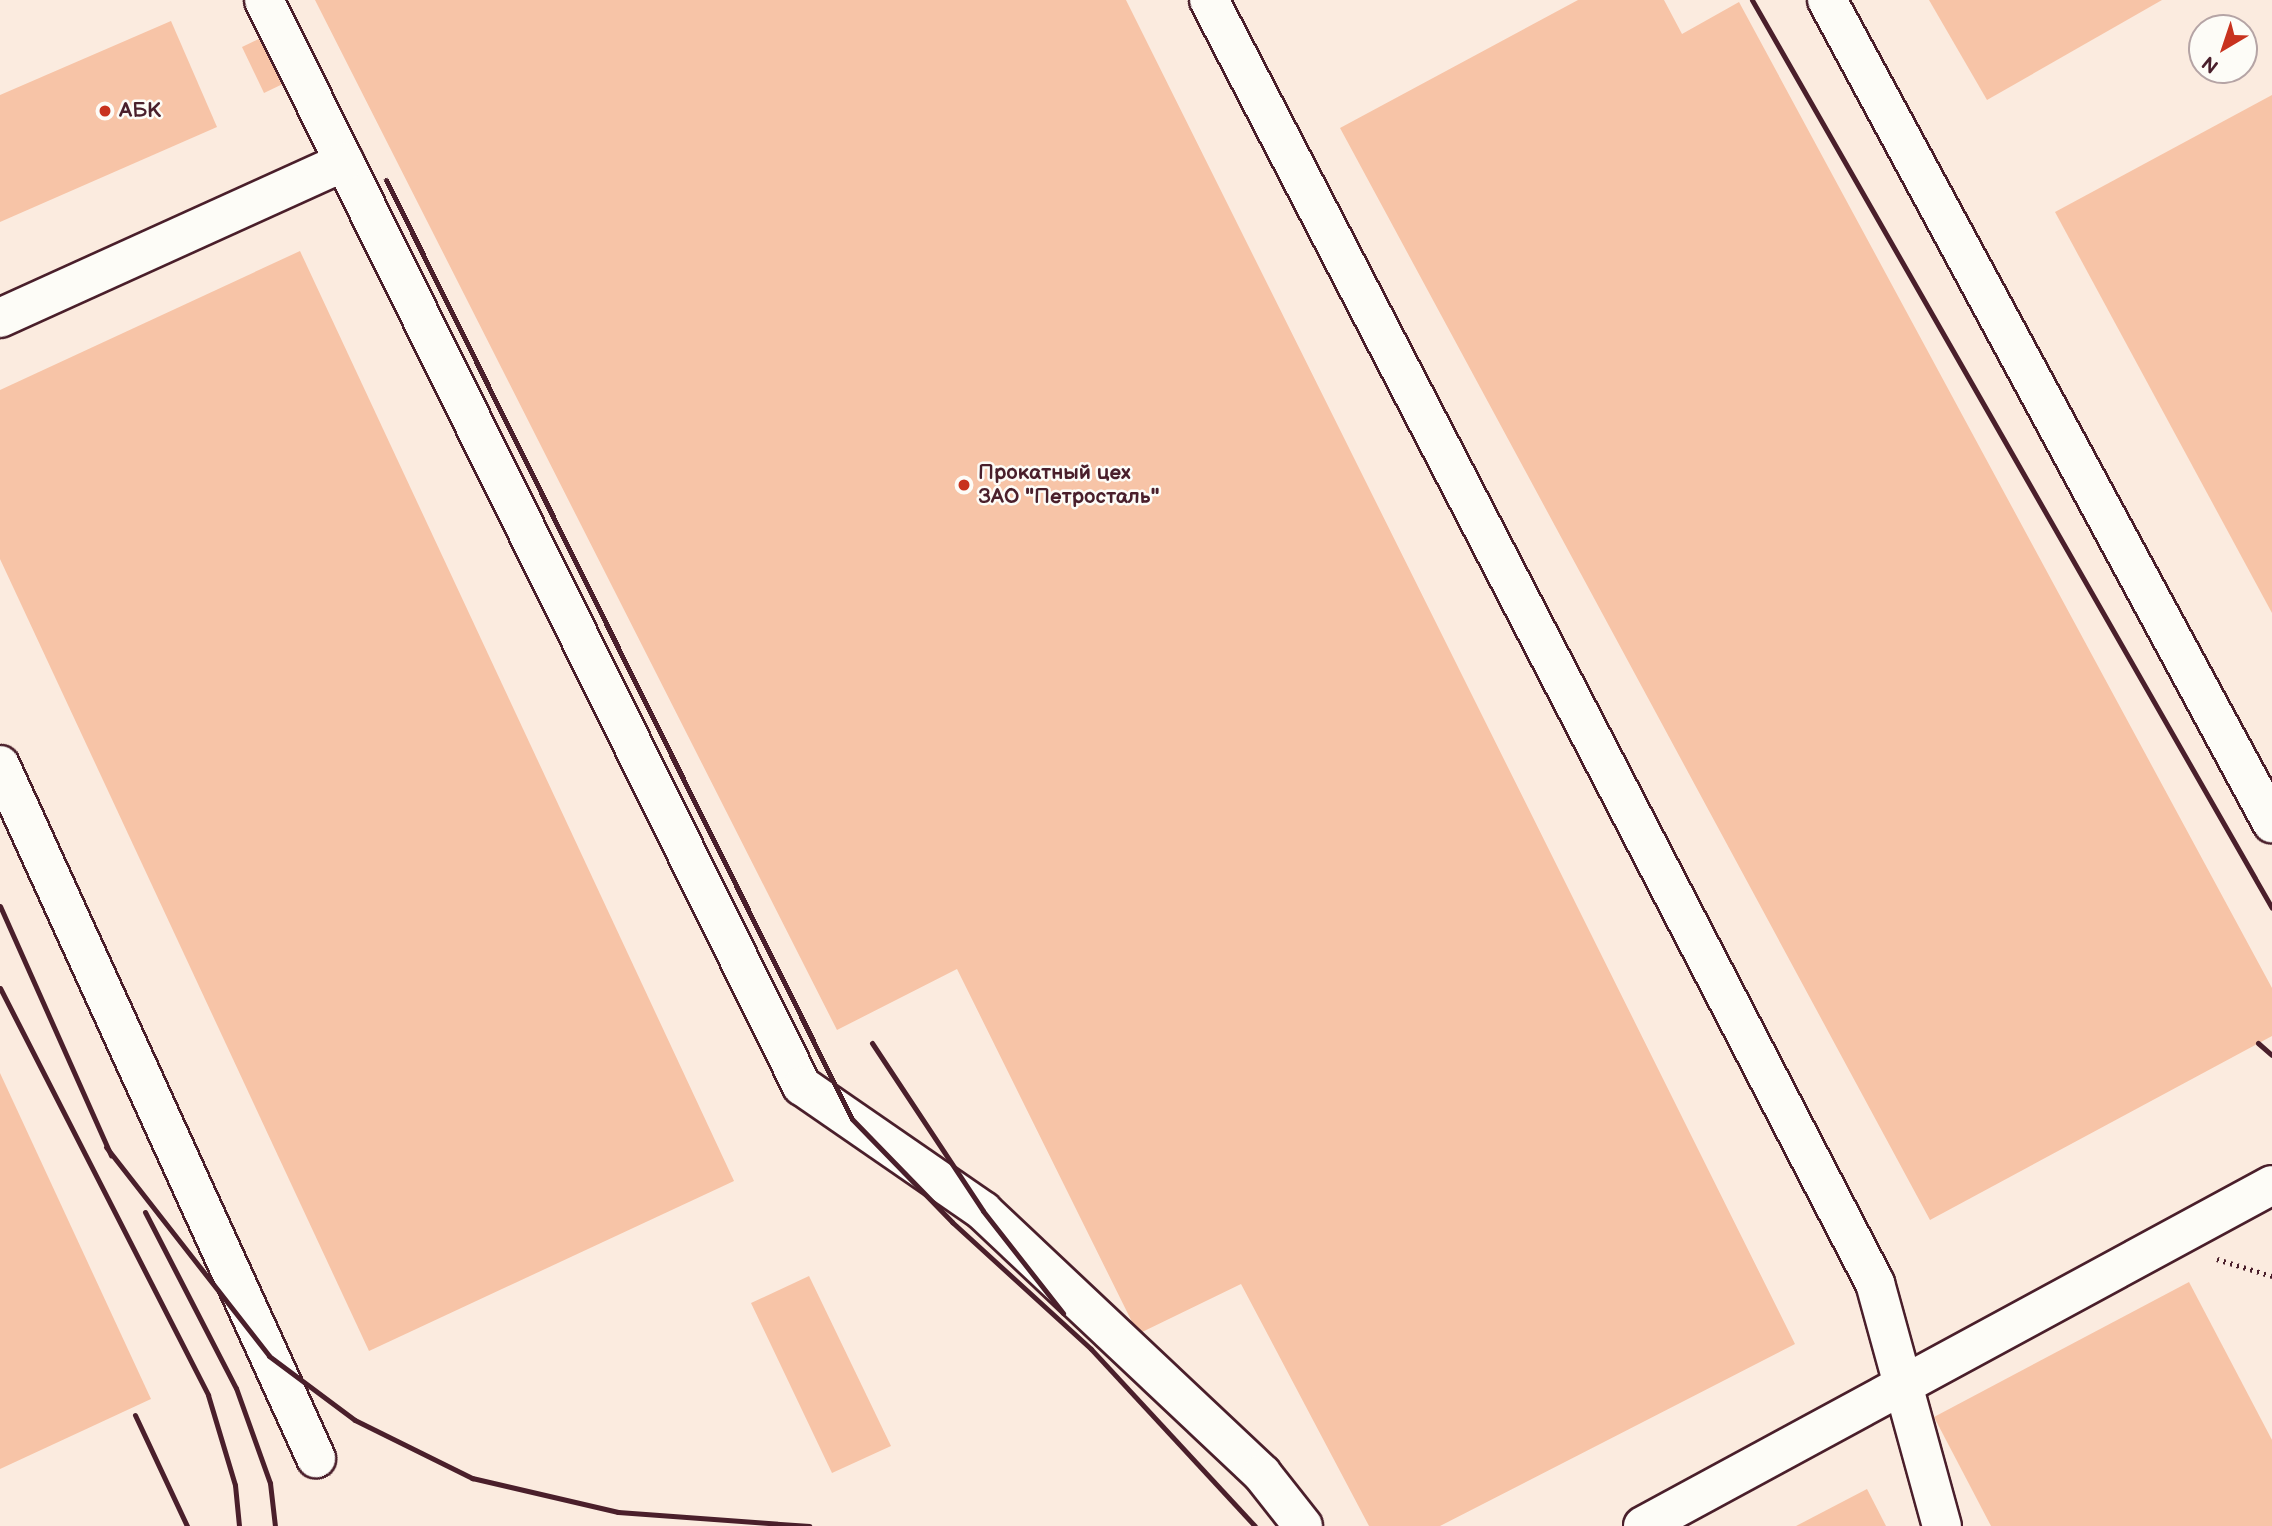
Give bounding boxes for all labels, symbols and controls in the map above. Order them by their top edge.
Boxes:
north arrow [2188,14,2258,84]
text: N [2198,51,2224,78]
place label: АБК [119,98,161,124]
marker: АБК [97,103,113,119]
place label: Прокатный цех ЗАО "Петросталь" [978,460,1160,510]
marker: Прокатный цех ЗАО "Петросталь" [956,477,972,493]

